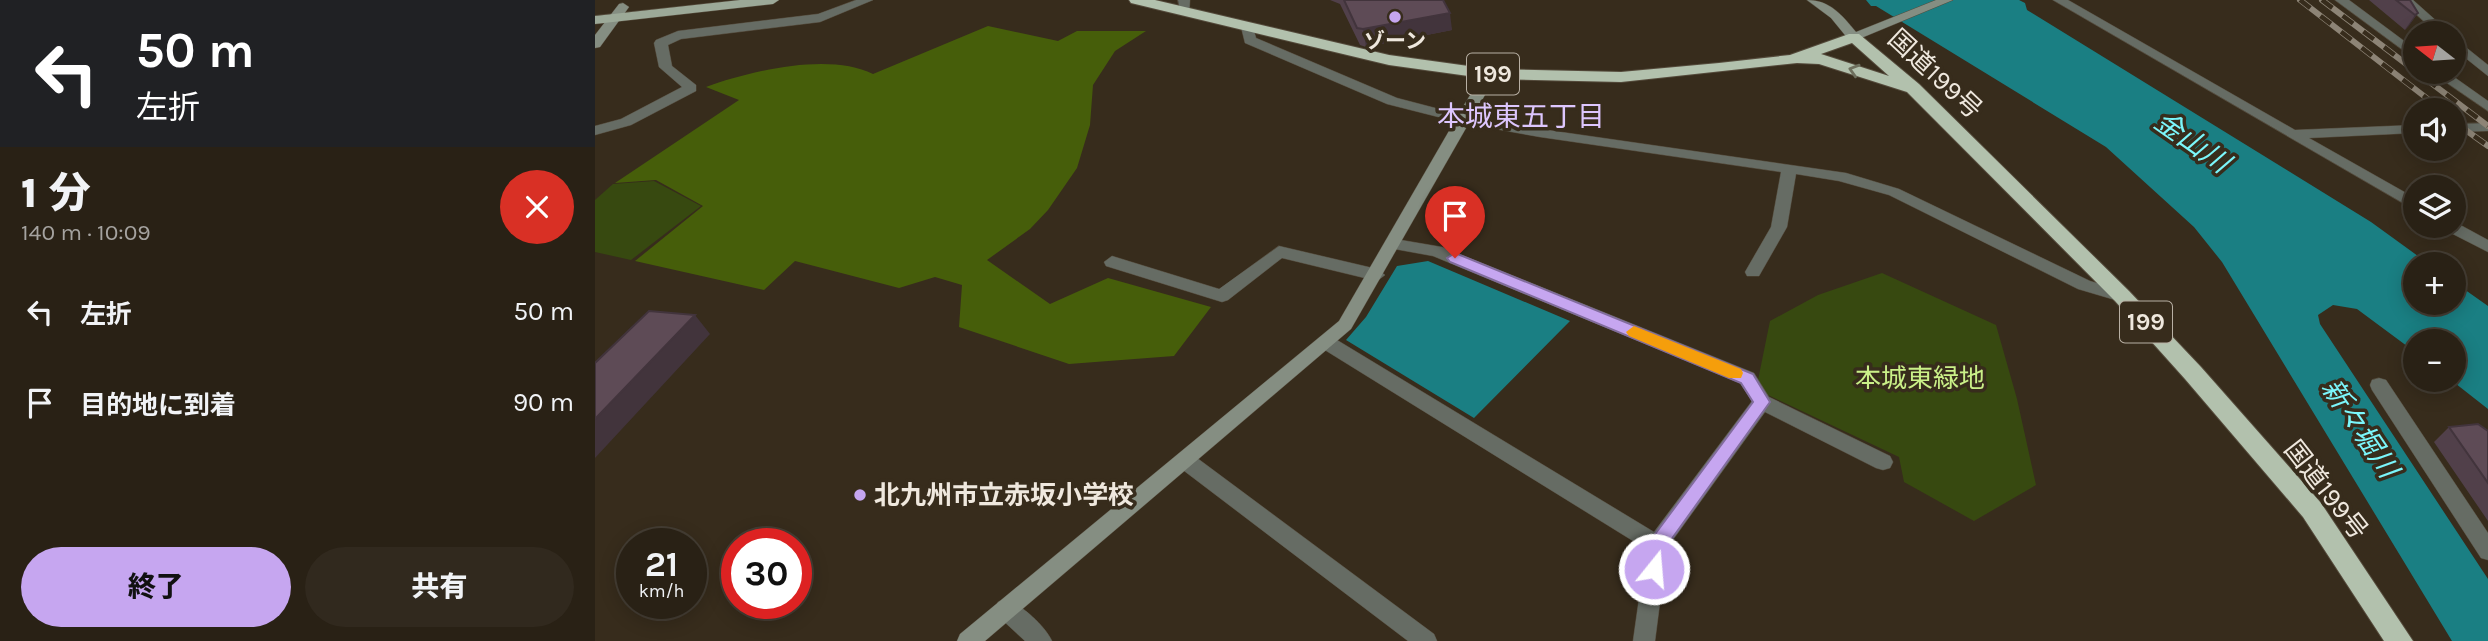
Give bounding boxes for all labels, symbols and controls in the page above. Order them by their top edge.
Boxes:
marker: ゾーン [1387,9,1403,25]
north arrow [2403,21,2466,84]
map controls [2403,21,2466,392]
text: 50 m [136,22,254,79]
street label: 国道199号 [1882,23,1988,125]
icon: left [21,28,112,119]
place label: ゾーン [1364,29,1426,53]
road number: 199 [1467,54,1519,94]
one-way arrow [1848,64,1860,78]
text: 左折 [136,89,200,126]
button: sound [2403,98,2466,161]
district label: 本城東五丁目 [1437,100,1605,133]
water label: 金山川 [2148,104,2238,181]
text: 1 分 [21,168,90,218]
button: close [500,170,574,244]
button: layers [2403,175,2466,238]
pin [1425,186,1485,258]
icon: arrive [1436,197,1474,235]
text: 140 m · 10:09 [21,219,151,246]
button: + [2403,252,2466,315]
icon: left [21,293,59,331]
text: 50 m [513,296,574,327]
text: 左折 [80,299,132,330]
road number: 199 [2120,302,2172,342]
button: − [2403,329,2466,392]
park label: 本城東緑地 [1855,363,1985,394]
water label: 新々堀川 [2315,372,2407,486]
icon: arrive [21,384,59,422]
text: 90 m [513,387,574,418]
text: 目的地に到着 [80,390,236,421]
street label: 国道199号 [2278,434,2374,546]
place label: 北九州市立赤坂小学校 [874,480,1134,511]
marker: 北九州市立赤坂小学校 [852,487,868,503]
speed limit sign: 30 [721,528,812,619]
position arrow [1617,532,1691,606]
text: 21 [645,544,678,585]
button: 終了 [21,547,291,627]
button: 共有 [305,547,574,627]
text: km/h [639,580,684,602]

